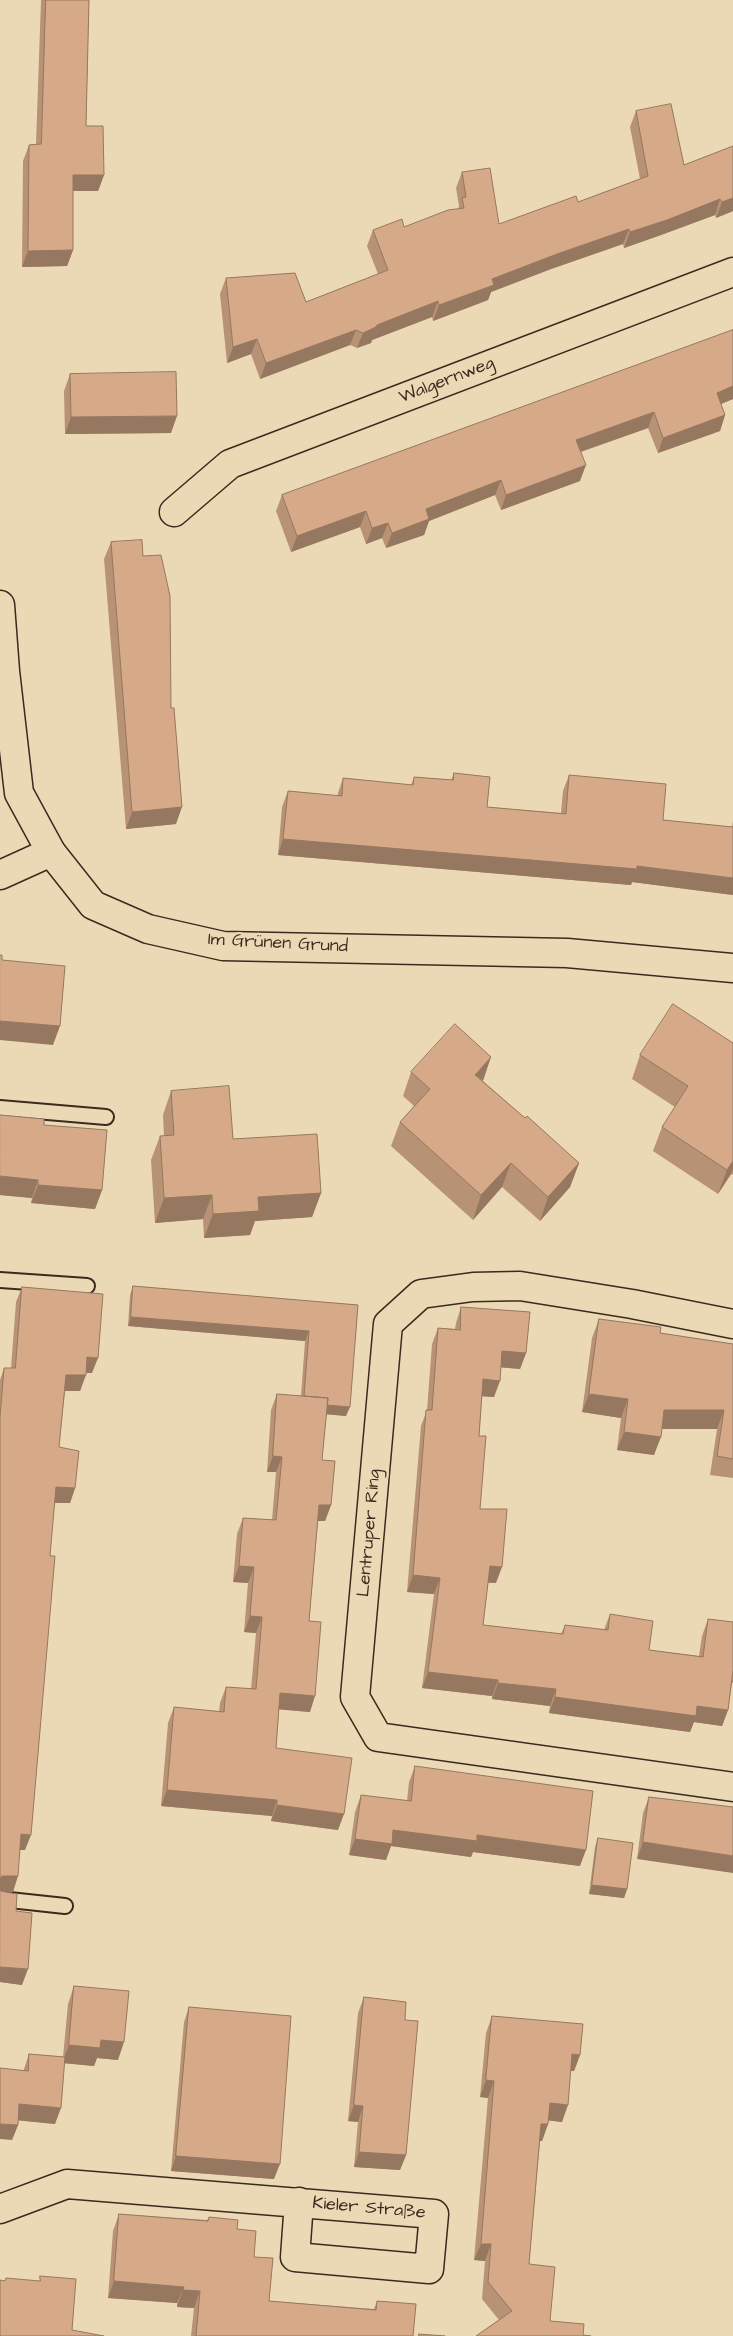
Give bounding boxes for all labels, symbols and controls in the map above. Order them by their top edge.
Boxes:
street label: Walgernweg [396,353,498,409]
street label: Im Grünen Grund [207,930,349,958]
street label: Lentruper Ring [354,1468,386,1598]
street label: Kieler Straße [312,2193,426,2225]

